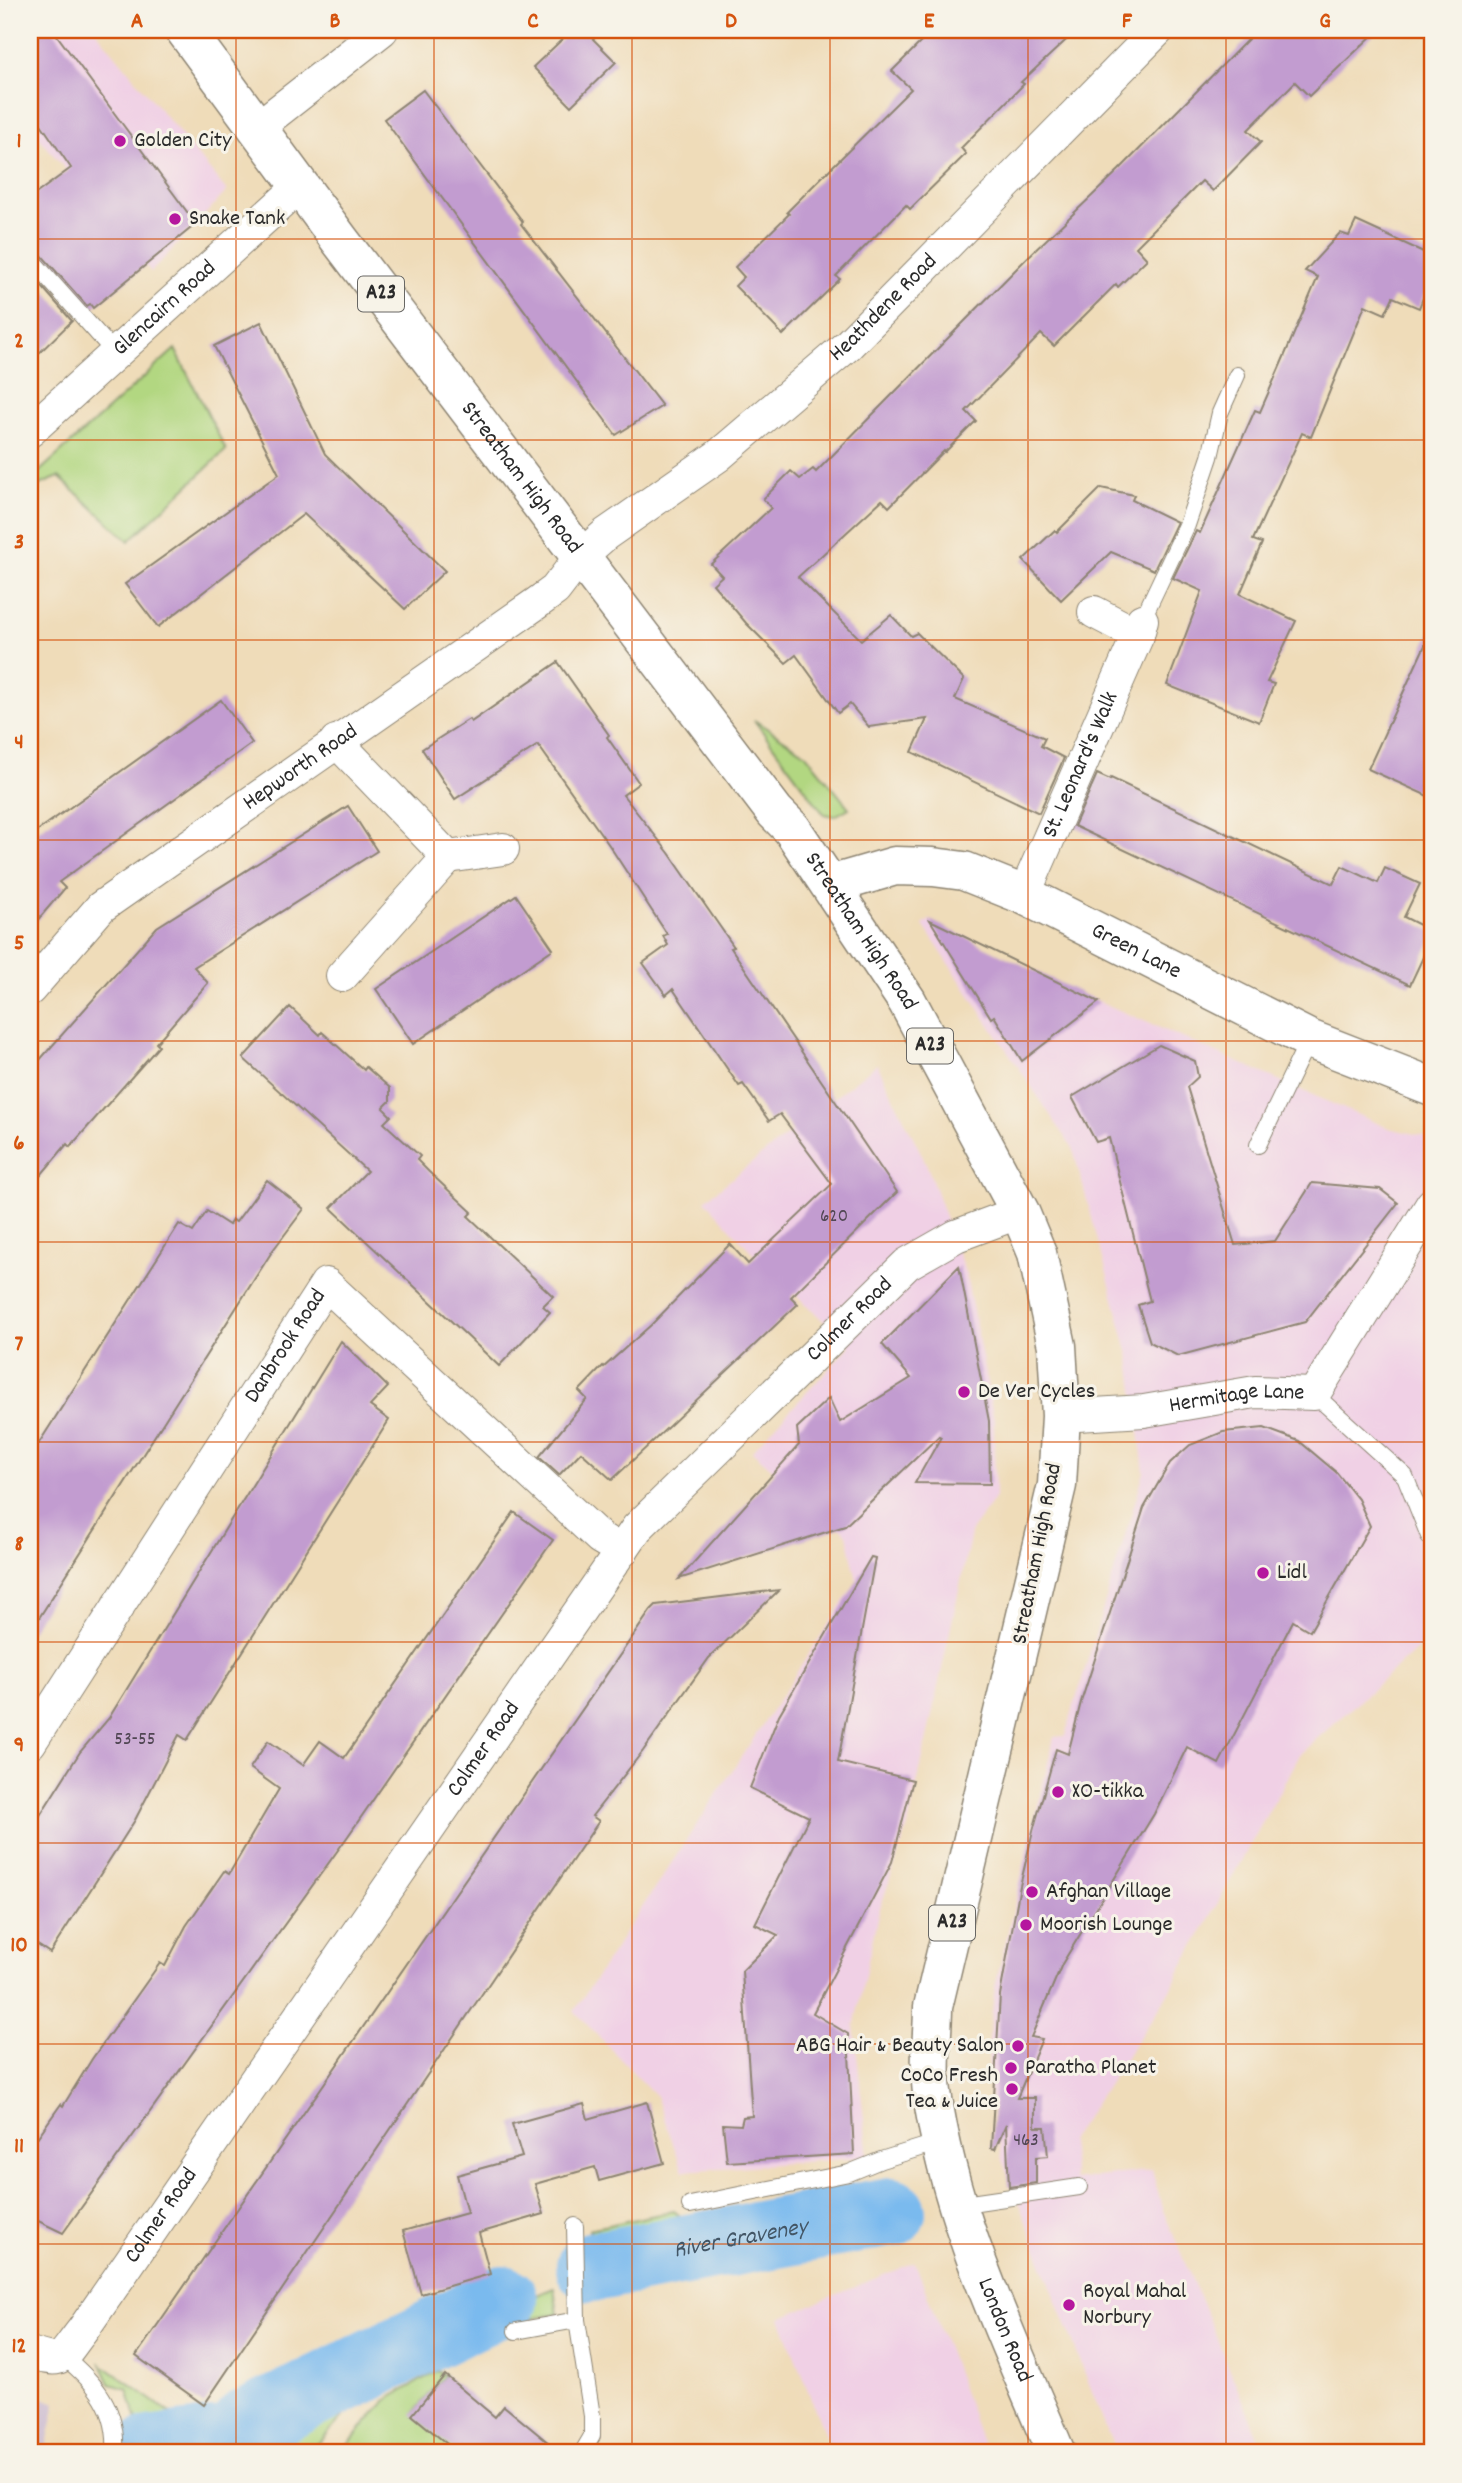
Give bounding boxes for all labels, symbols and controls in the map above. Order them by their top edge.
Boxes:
text: A [131,6,143,39]
text: B [330,6,341,39]
text: C [527,6,539,39]
text: D [725,6,737,39]
text: E [924,6,935,39]
text: F [1122,6,1133,39]
text: G [1319,6,1331,39]
place label: Golden City [134,125,232,158]
text: 1 [16,126,22,159]
marker: Golden City [112,133,128,149]
place label: Snake Tank [189,203,285,236]
marker: Snake Tank [167,211,183,227]
street label: Heathdene Road [822,246,945,370]
street label: Glencairn Road [106,253,224,364]
road number: A23 [358,276,404,312]
text: 2 [14,326,24,359]
street label: Streatham High Road [452,395,590,561]
text: 3 [14,527,24,560]
street label: St. Leonard's Walk [1034,687,1128,843]
street label: Hepworth Road [237,716,365,819]
text: 4 [14,727,24,760]
street label: Streatham High Road [796,846,926,1016]
street label: Green Lane [1085,915,1187,988]
text: 5 [14,928,24,961]
road number: A23 [907,1028,953,1064]
text: 6 [13,1128,25,1161]
house number: 620 [820,1204,848,1231]
street label: Colmer Road [799,1270,901,1370]
street label: Danbrook Road [237,1283,335,1410]
text: 7 [15,1329,24,1362]
street label: Hermitage Lane [1167,1375,1305,1423]
place label: De Ver Cycles [978,1376,1095,1409]
marker: De Ver Cycles [956,1384,972,1400]
street label: Streatham High Road [1004,1461,1072,1647]
text: 8 [14,1529,24,1562]
place label: Lidl [1277,1557,1307,1590]
marker: Lidl [1255,1565,1271,1581]
street label: Colmer Road [439,1695,529,1804]
house number: 53-55 [114,1727,156,1754]
text: 9 [14,1730,24,1763]
place label: XO-tikka [1072,1776,1145,1809]
marker: XO-tikka [1050,1784,1066,1800]
place label: Afghan Village [1046,1876,1171,1909]
marker: Afghan Village [1024,1884,1040,1900]
road number: A23 [929,1906,975,1940]
place label: Moorish Lounge [1040,1909,1173,1942]
marker: Moorish Lounge [1018,1917,1034,1933]
text: 10 [10,1930,28,1963]
place label: ABG Hair & Beauty Salon [796,2030,1004,2063]
marker: ABG Hair & Beauty Salon [1010,2038,1026,2054]
place label: Paratha Planet [1025,2052,1157,2085]
place label: CoCo Fresh Tea & Juice [900,2060,998,2119]
marker: Paratha Planet [1003,2060,1019,2076]
marker: CoCo Fresh Tea & Juice [1004,2081,1020,2097]
house number: 463 [1013,2128,1039,2155]
text: 11 [14,2131,24,2164]
street label: Colmer Road [117,2161,206,2271]
water label: River Graveney [671,2210,813,2269]
street label: London Road [968,2273,1041,2388]
place label: Royal Mahal Norbury [1083,2276,1187,2335]
marker: Royal Mahal Norbury [1061,2297,1077,2313]
text: 12 [11,2331,27,2364]

